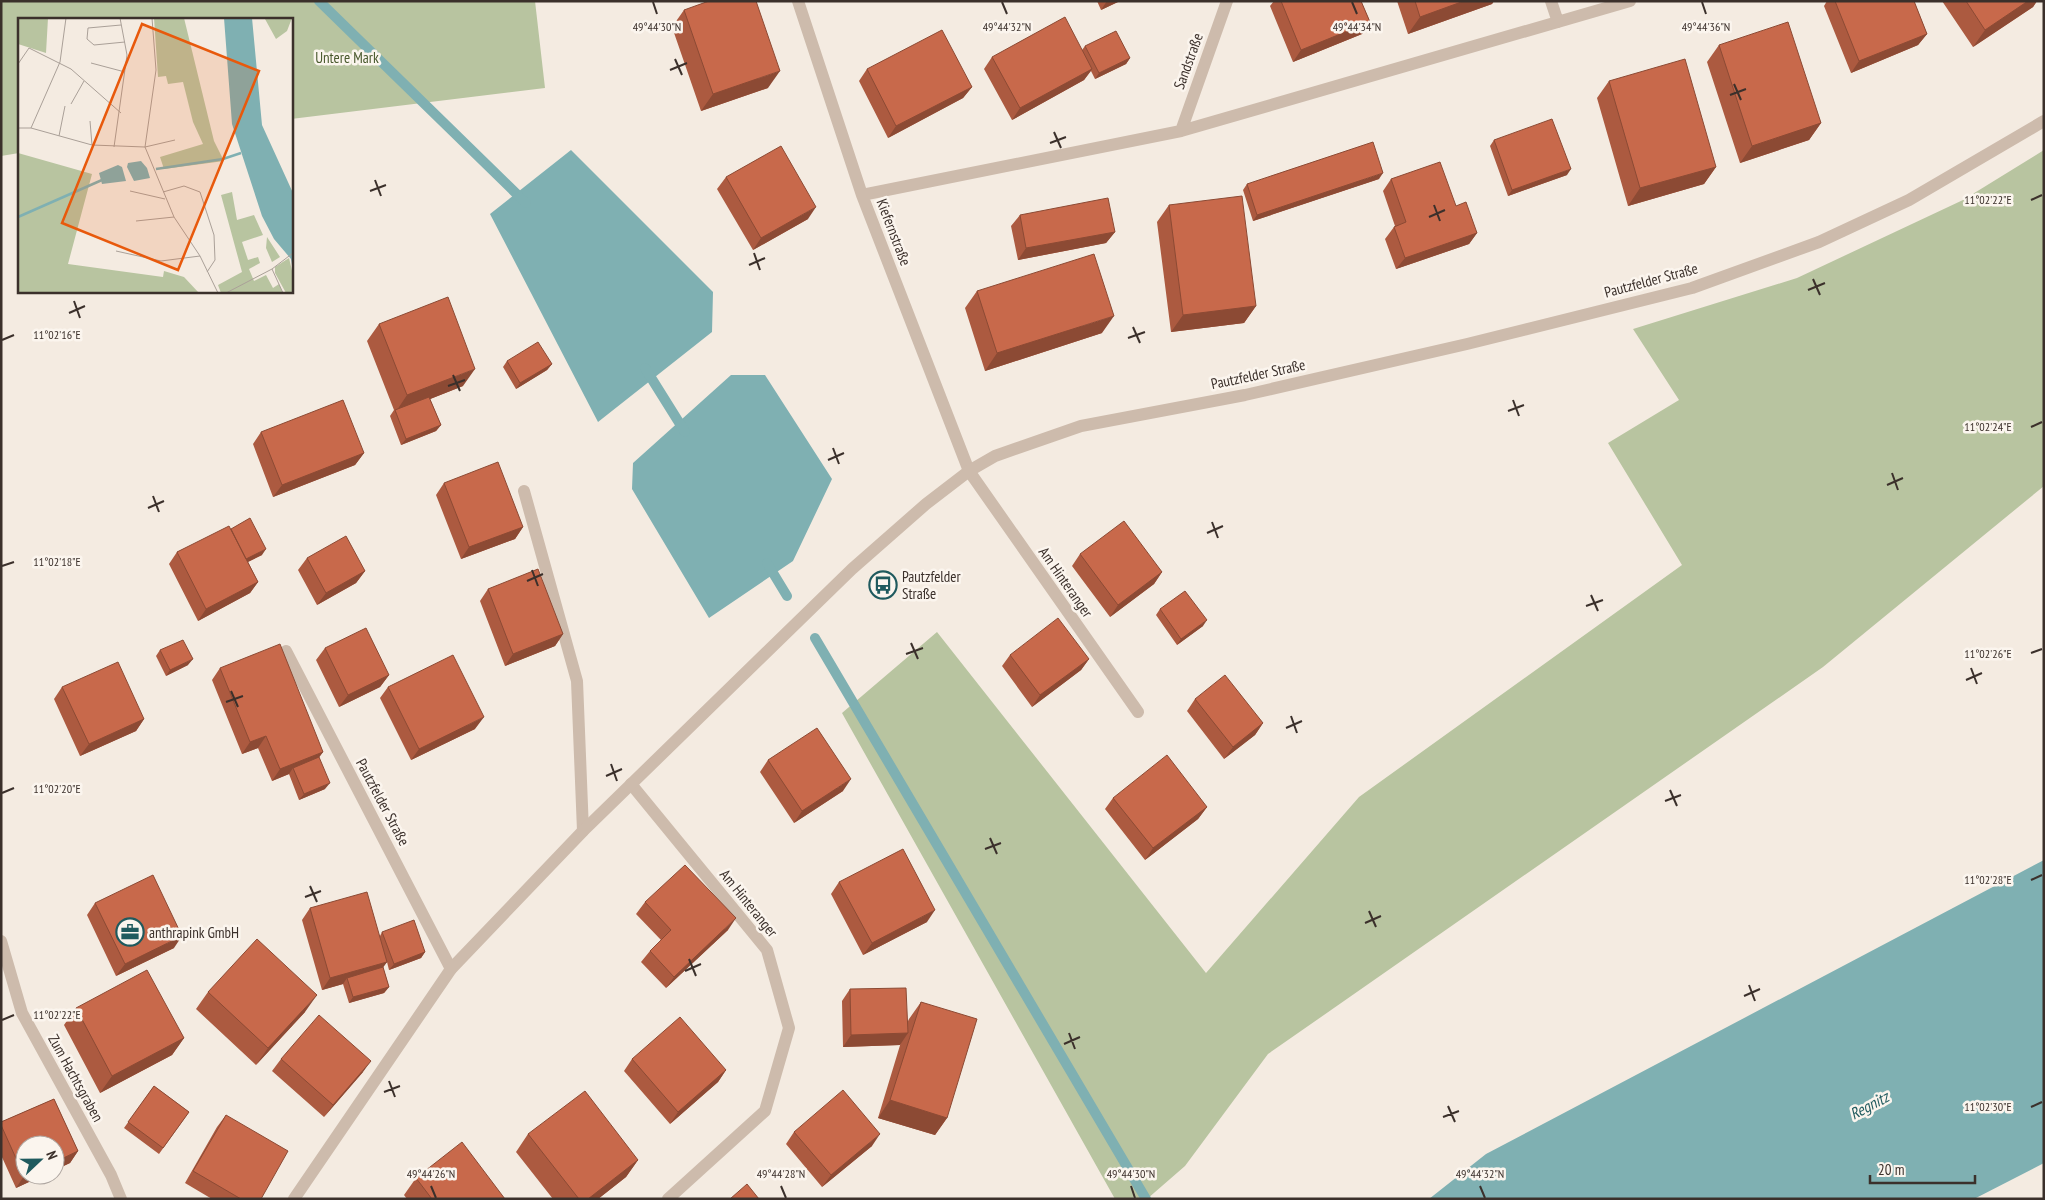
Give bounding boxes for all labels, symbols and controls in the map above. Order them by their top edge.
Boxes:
inset map [18,18,292,292]
text: 49°44'30"N [633,19,681,34]
text: 49°44'32"N [983,19,1031,34]
text: 49°44'34"N [1333,19,1381,34]
text: 49°44'36"N [1682,19,1730,34]
street label: Sandstraße [1169,30,1207,92]
park label: Untere Mark [315,48,379,67]
text: 11°02'22"E [1964,192,2012,207]
street label: Kiefernstraße [873,196,915,268]
street label: Pautzfelder Straße [1602,258,1700,302]
text: 11°02'16"E [33,327,81,342]
street label: Pautzfelder Straße [1209,355,1307,393]
text: 11°02'24"E [1964,419,2012,434]
street label: Am Hinteranger [1035,543,1098,622]
text: 11°02'18"E [33,554,81,569]
place label: Pautzfelder Straße [902,567,962,603]
bus stop icon: Pautzfelder Straße [868,570,898,600]
text: 11°02'26"E [1964,646,2012,661]
street label: Pautzfelder Straße [352,755,414,849]
text: 11°02'20"E [33,781,81,796]
street label: Am Hinteranger [716,865,783,941]
text: 11°02'28"E [1964,872,2012,887]
office icon: anthrapink GmbH [115,917,145,947]
place label: anthrapink GmbH [149,923,239,942]
text: 11°02'22"E [33,1007,81,1022]
street label: Zum Hachtsgraben [44,1031,108,1125]
water label: Regnitz [1846,1085,1894,1123]
text: 11°02'30"E [1964,1099,2012,1114]
north arrow [15,1135,65,1185]
text: N [42,1148,62,1162]
scale bar [1870,1152,1975,1184]
text: 20 m [1878,1160,1904,1179]
text: 49°44'26"N [407,1166,455,1181]
text: 49°44'28"N [757,1166,805,1181]
text: 49°44'30"N [1107,1166,1155,1181]
text: 49°44'32"N [1456,1166,1504,1181]

